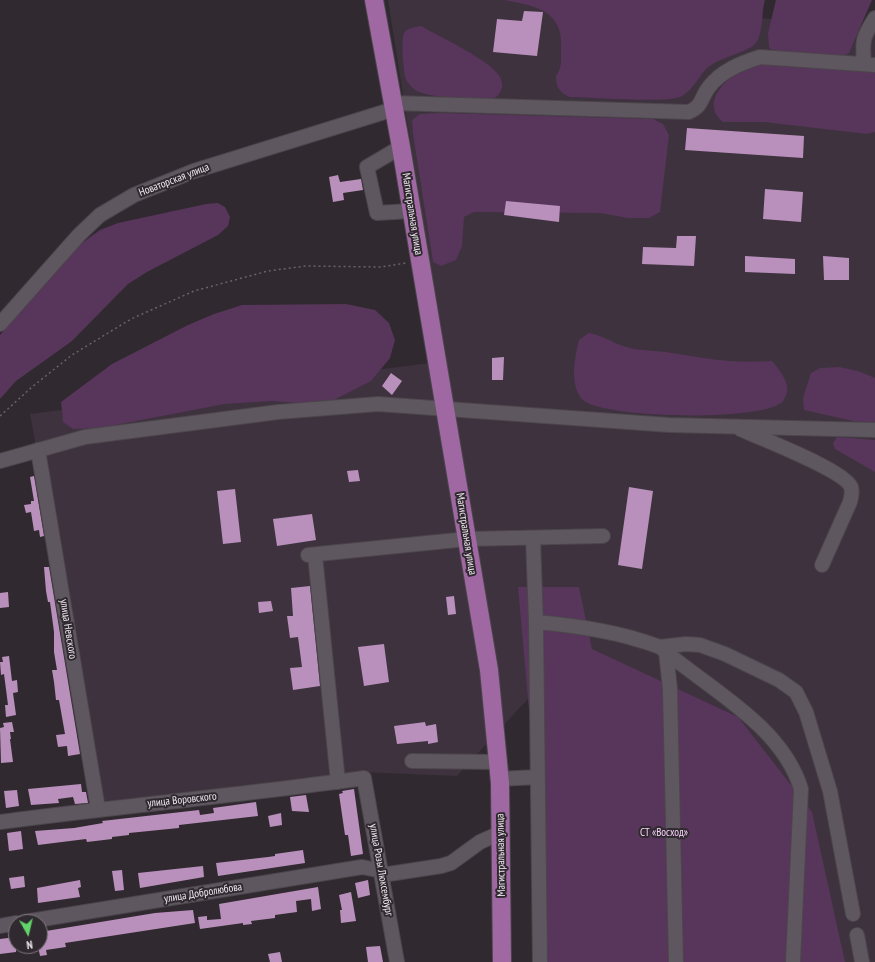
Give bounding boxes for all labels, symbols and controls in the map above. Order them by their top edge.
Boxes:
street label: Новаторская улица [137,161,211,199]
street label: Магистральная улица [399,172,425,256]
street label: Магистральная улица [453,492,479,576]
street label: улица Невского [57,598,79,660]
street label: улица Воровского [147,790,217,810]
street label: Магистральная улица [494,813,508,897]
street label: улица Розы Люксембург [366,823,396,917]
park label: СТ «Восход» [640,826,688,840]
street label: улица Добролюбова [163,880,243,906]
north arrow [8,914,48,954]
text: N [26,938,33,952]

